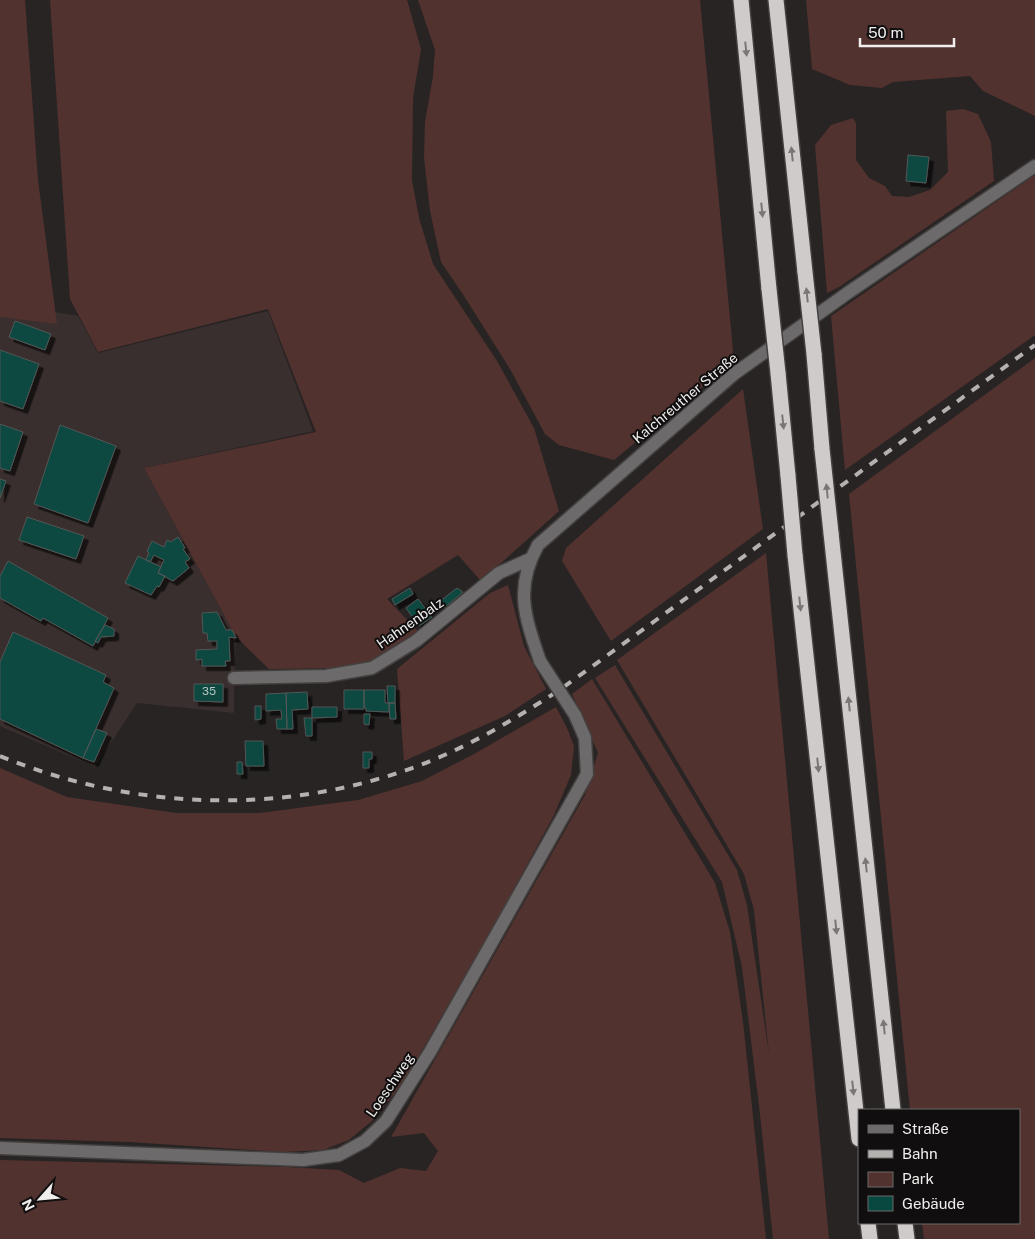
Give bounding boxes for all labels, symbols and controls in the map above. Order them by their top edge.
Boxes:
scale bar [860,15,954,47]
text: 50 m [868,24,903,41]
one-way arrow [742,41,750,57]
one-way arrow [788,145,796,161]
one-way arrow [758,203,766,219]
one-way arrow [803,287,811,303]
street label: Kalchreuther Straße [629,349,741,447]
one-way arrow [779,414,787,430]
one-way arrow [823,483,831,499]
street label: Hahnenbalz [374,594,447,652]
one-way arrow [796,596,804,612]
house number: 35 [202,685,216,697]
one-way arrow [845,696,853,712]
one-way arrow [814,757,822,773]
one-way arrow [862,857,870,873]
one-way arrow [832,919,840,935]
one-way arrow [880,1019,888,1035]
street label: Loeschweg [363,1050,417,1120]
one-way arrow [849,1081,857,1097]
legend [858,1109,1020,1224]
text: Straße [902,1120,949,1137]
text: Bahn [902,1145,938,1162]
text: Park [902,1170,934,1187]
north arrow [15,1174,65,1224]
text: Gebäude [902,1195,965,1212]
text: N [19,1196,38,1213]

